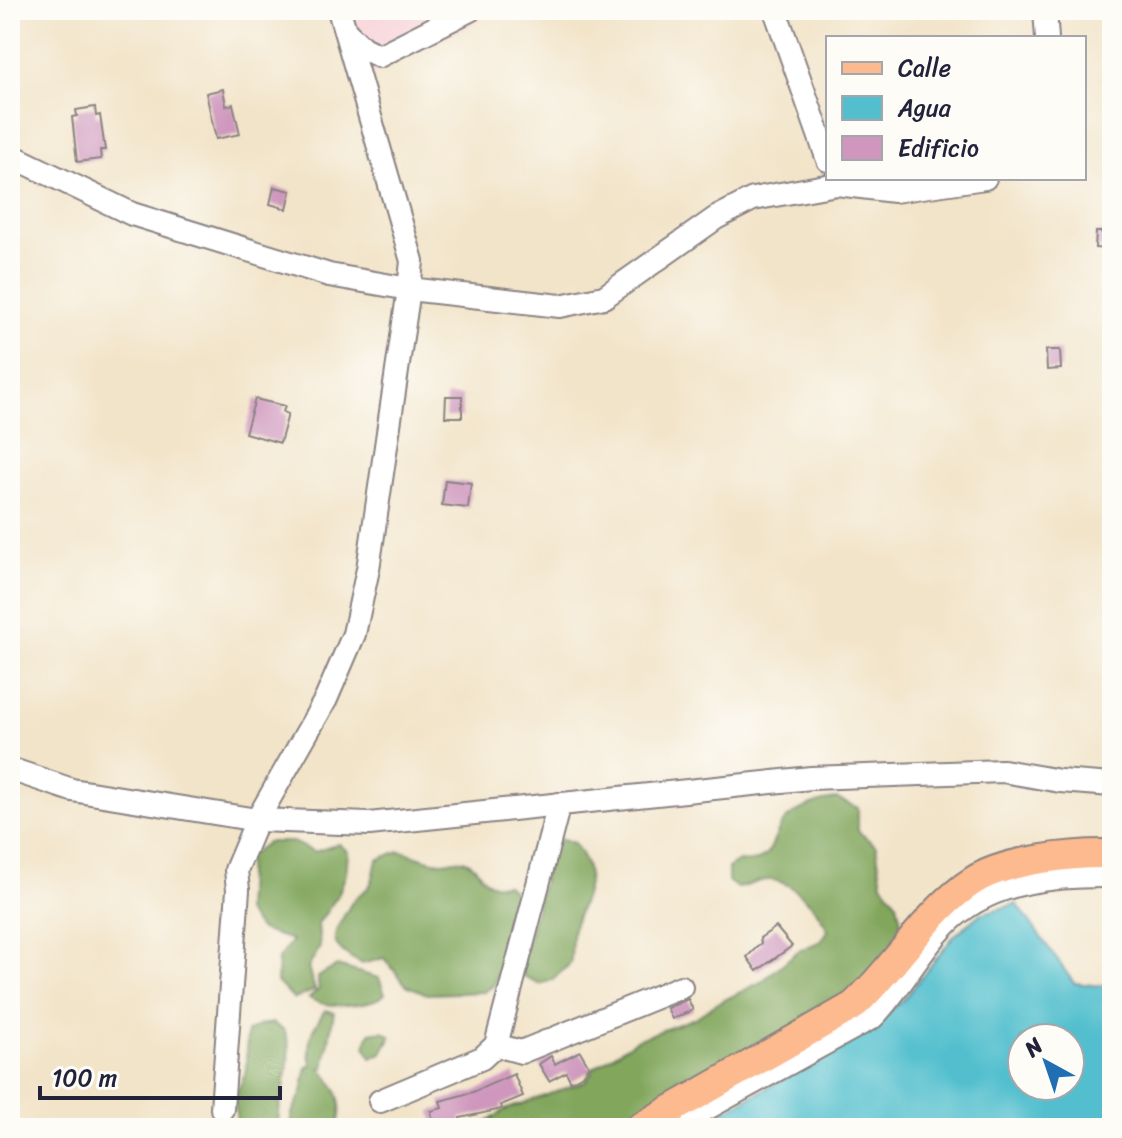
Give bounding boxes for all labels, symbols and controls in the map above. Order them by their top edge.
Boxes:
legend [826,36,1086,180]
text: Calle [898,47,951,89]
text: Agua [897,87,952,129]
text: Edificio [898,127,979,169]
north arrow [1006,1022,1086,1102]
text: N [1014,1027,1052,1068]
scale bar [40,1050,280,1100]
text: 100 m [52,1057,117,1099]

